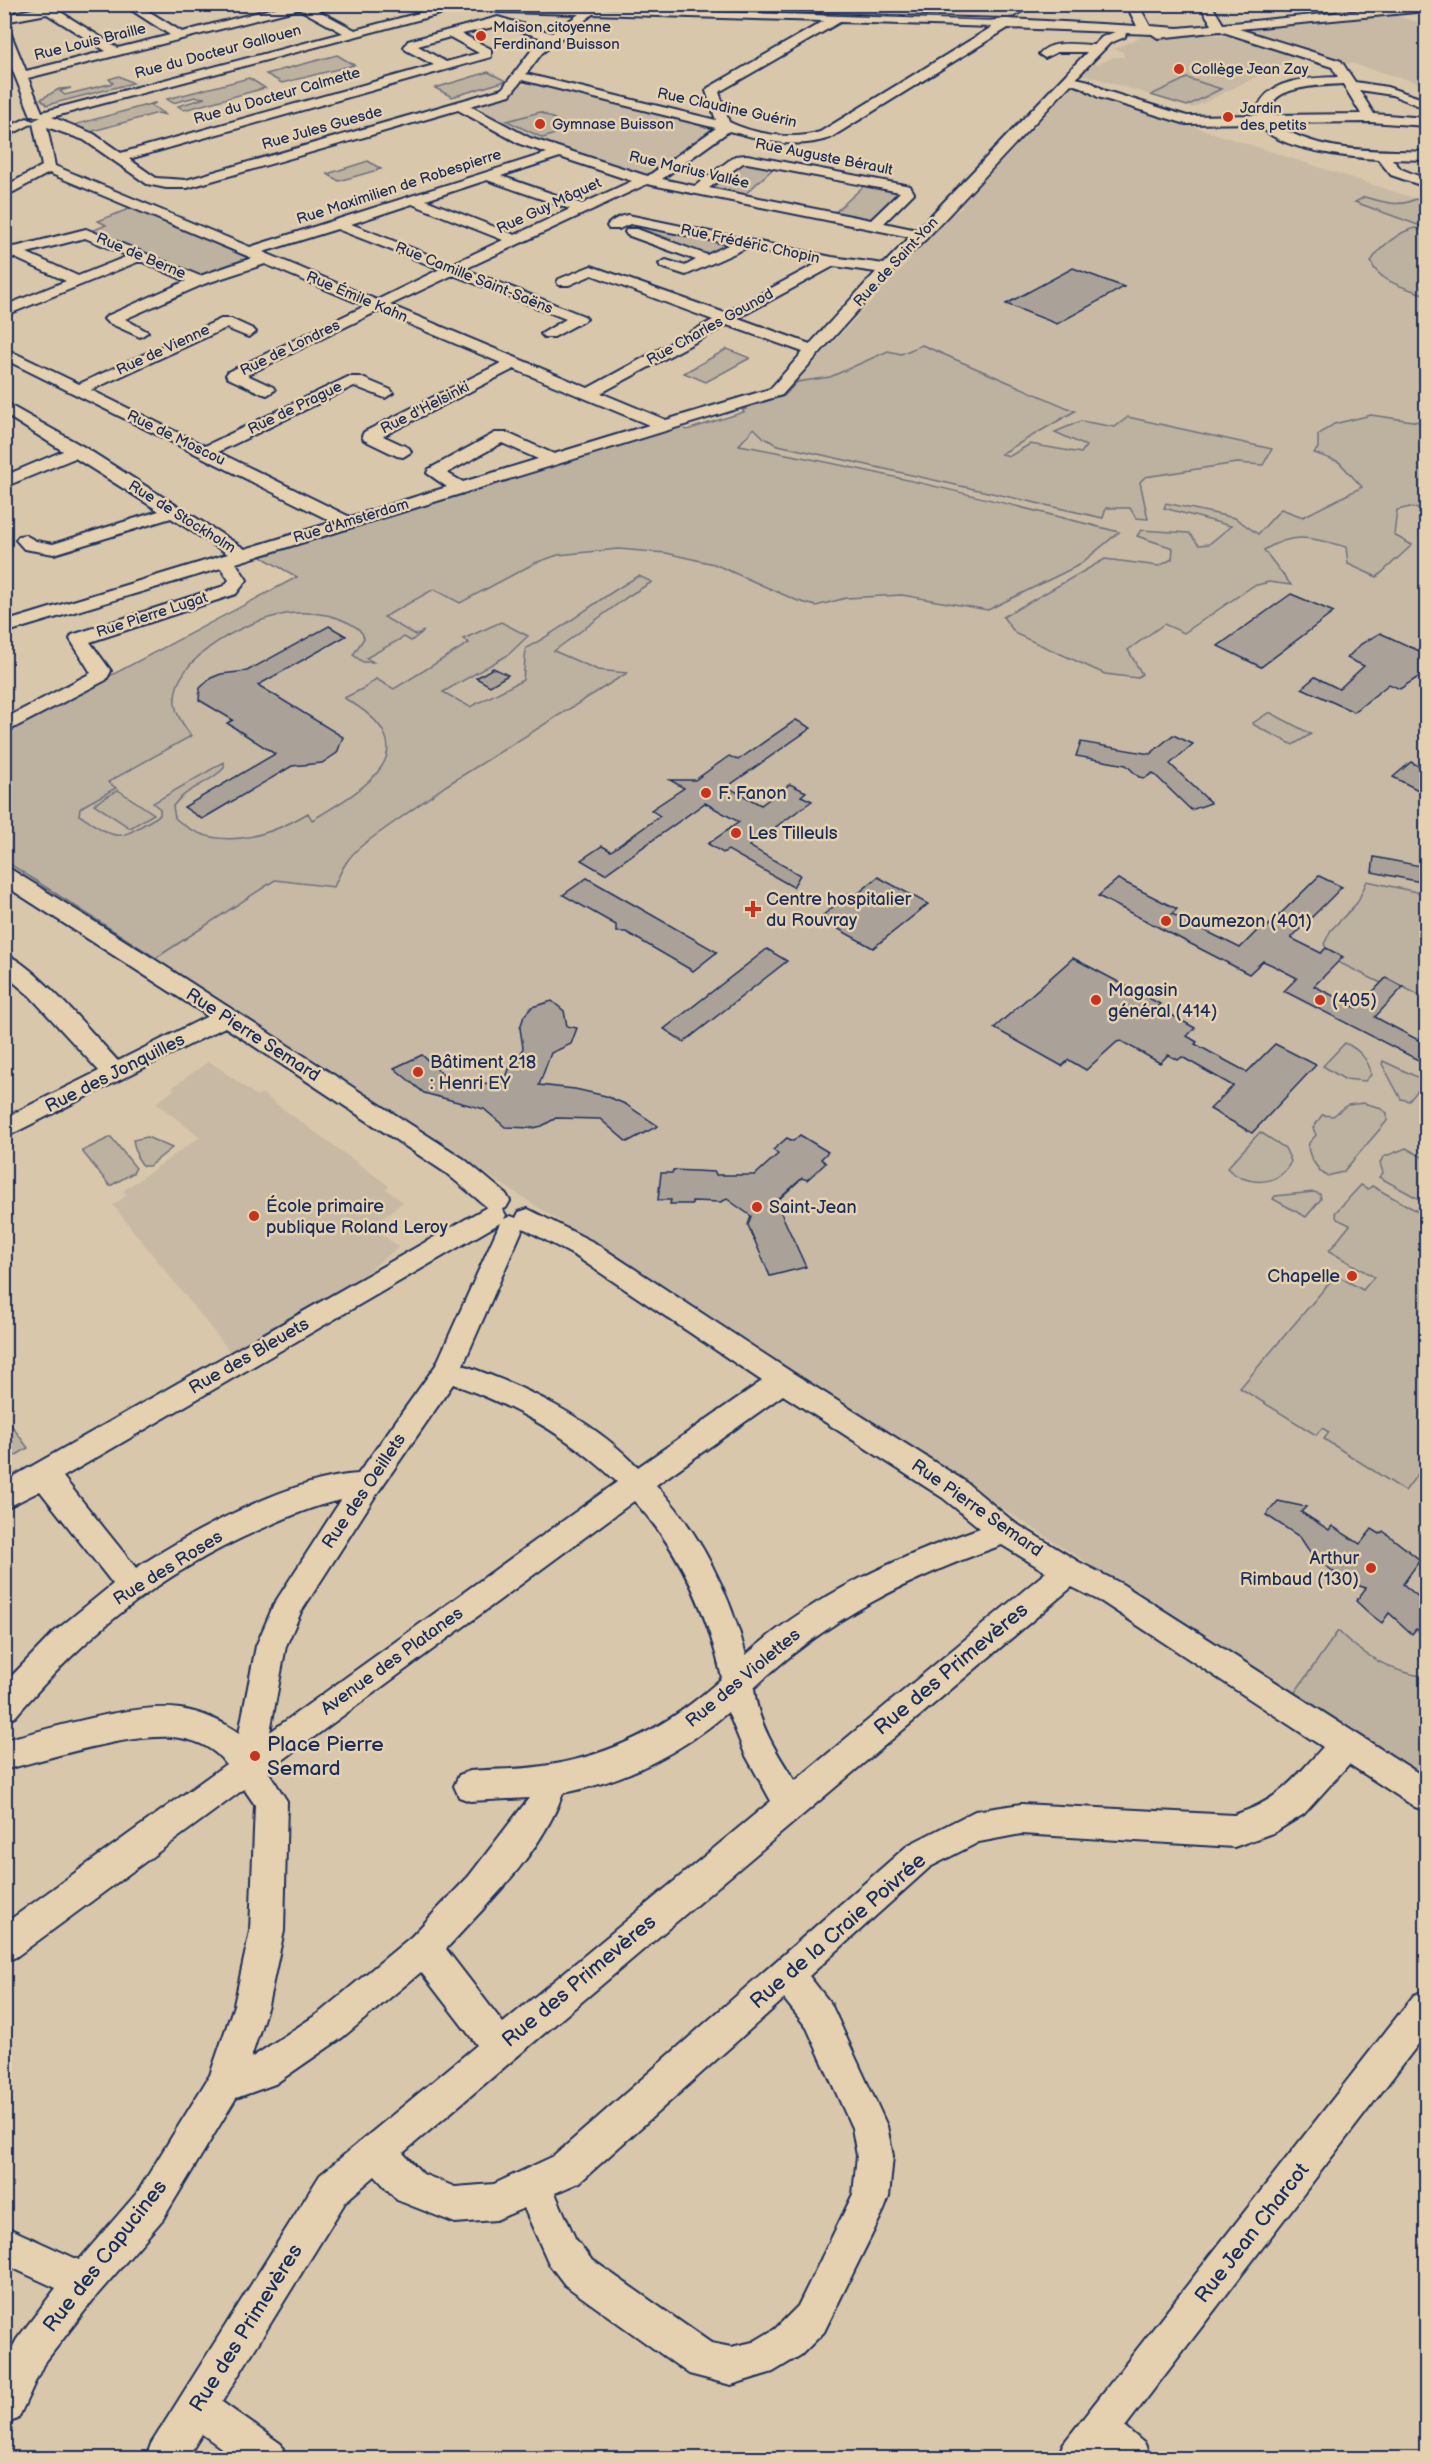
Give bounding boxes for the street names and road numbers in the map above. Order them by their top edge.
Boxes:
street label: Rue Louis Braille [32,19,148,65]
street label: Rue du Docteur Gallouen [133,21,303,83]
street label: Rue du Docteur Calmette [191,63,363,129]
street label: Rue Claudine Guérin [655,84,799,132]
street label: Rue Jules Guesde [260,102,384,154]
street label: Rue Auguste Bérault [753,134,895,180]
street label: Rue Maximilien de Robespierre [294,145,504,229]
street label: Rue Marius Vallée [627,147,751,193]
street label: Rue Guy Môquet [494,173,605,239]
street label: Rue de Saint-Yon [850,213,942,311]
street label: Rue Frédéric Chopin [679,220,821,268]
street label: Rue de Berne [93,229,189,283]
street label: Rue Camille Saint-Saëns [392,238,556,319]
street label: Rue Émile Kahn [303,267,411,327]
street label: Rue Charles Gounod [643,284,777,370]
street label: Rue de Londres [237,315,344,380]
street label: Rue de Vienne [113,320,213,380]
street label: Rue de Prague [245,377,345,439]
street label: Rue d'Helsinki [377,377,473,439]
street label: Rue de Moscou [124,406,228,470]
street label: Rue de Stockholm [125,476,239,558]
street label: Rue d'Amsterdam [291,494,411,548]
street label: Rue Pierre Lugat [94,588,210,642]
street label: Rue Pierre Semard [182,984,324,1086]
street label: Rue des Jonquilles [42,1029,188,1117]
street label: Rue des Bleuets [185,1313,313,1399]
street label: Rue des Oeillets [318,1429,410,1553]
street label: Rue Pierre Semard [907,1455,1047,1561]
street label: Rue des Roses [110,1526,226,1610]
street label: Rue des Primevères [869,1597,1033,1741]
street label: Avenue des Platanes [317,1602,467,1720]
street label: Rue des Violettes [682,1624,805,1732]
street label: Rue de la Craie Poivrée [745,1848,931,2014]
street label: Rue des Primevères [497,1909,661,2053]
street label: Rue Jean Charcot [1190,2158,1315,2308]
street label: Rue des Capucines [38,2175,172,2337]
street label: Rue des Primevères [184,2239,308,2417]

